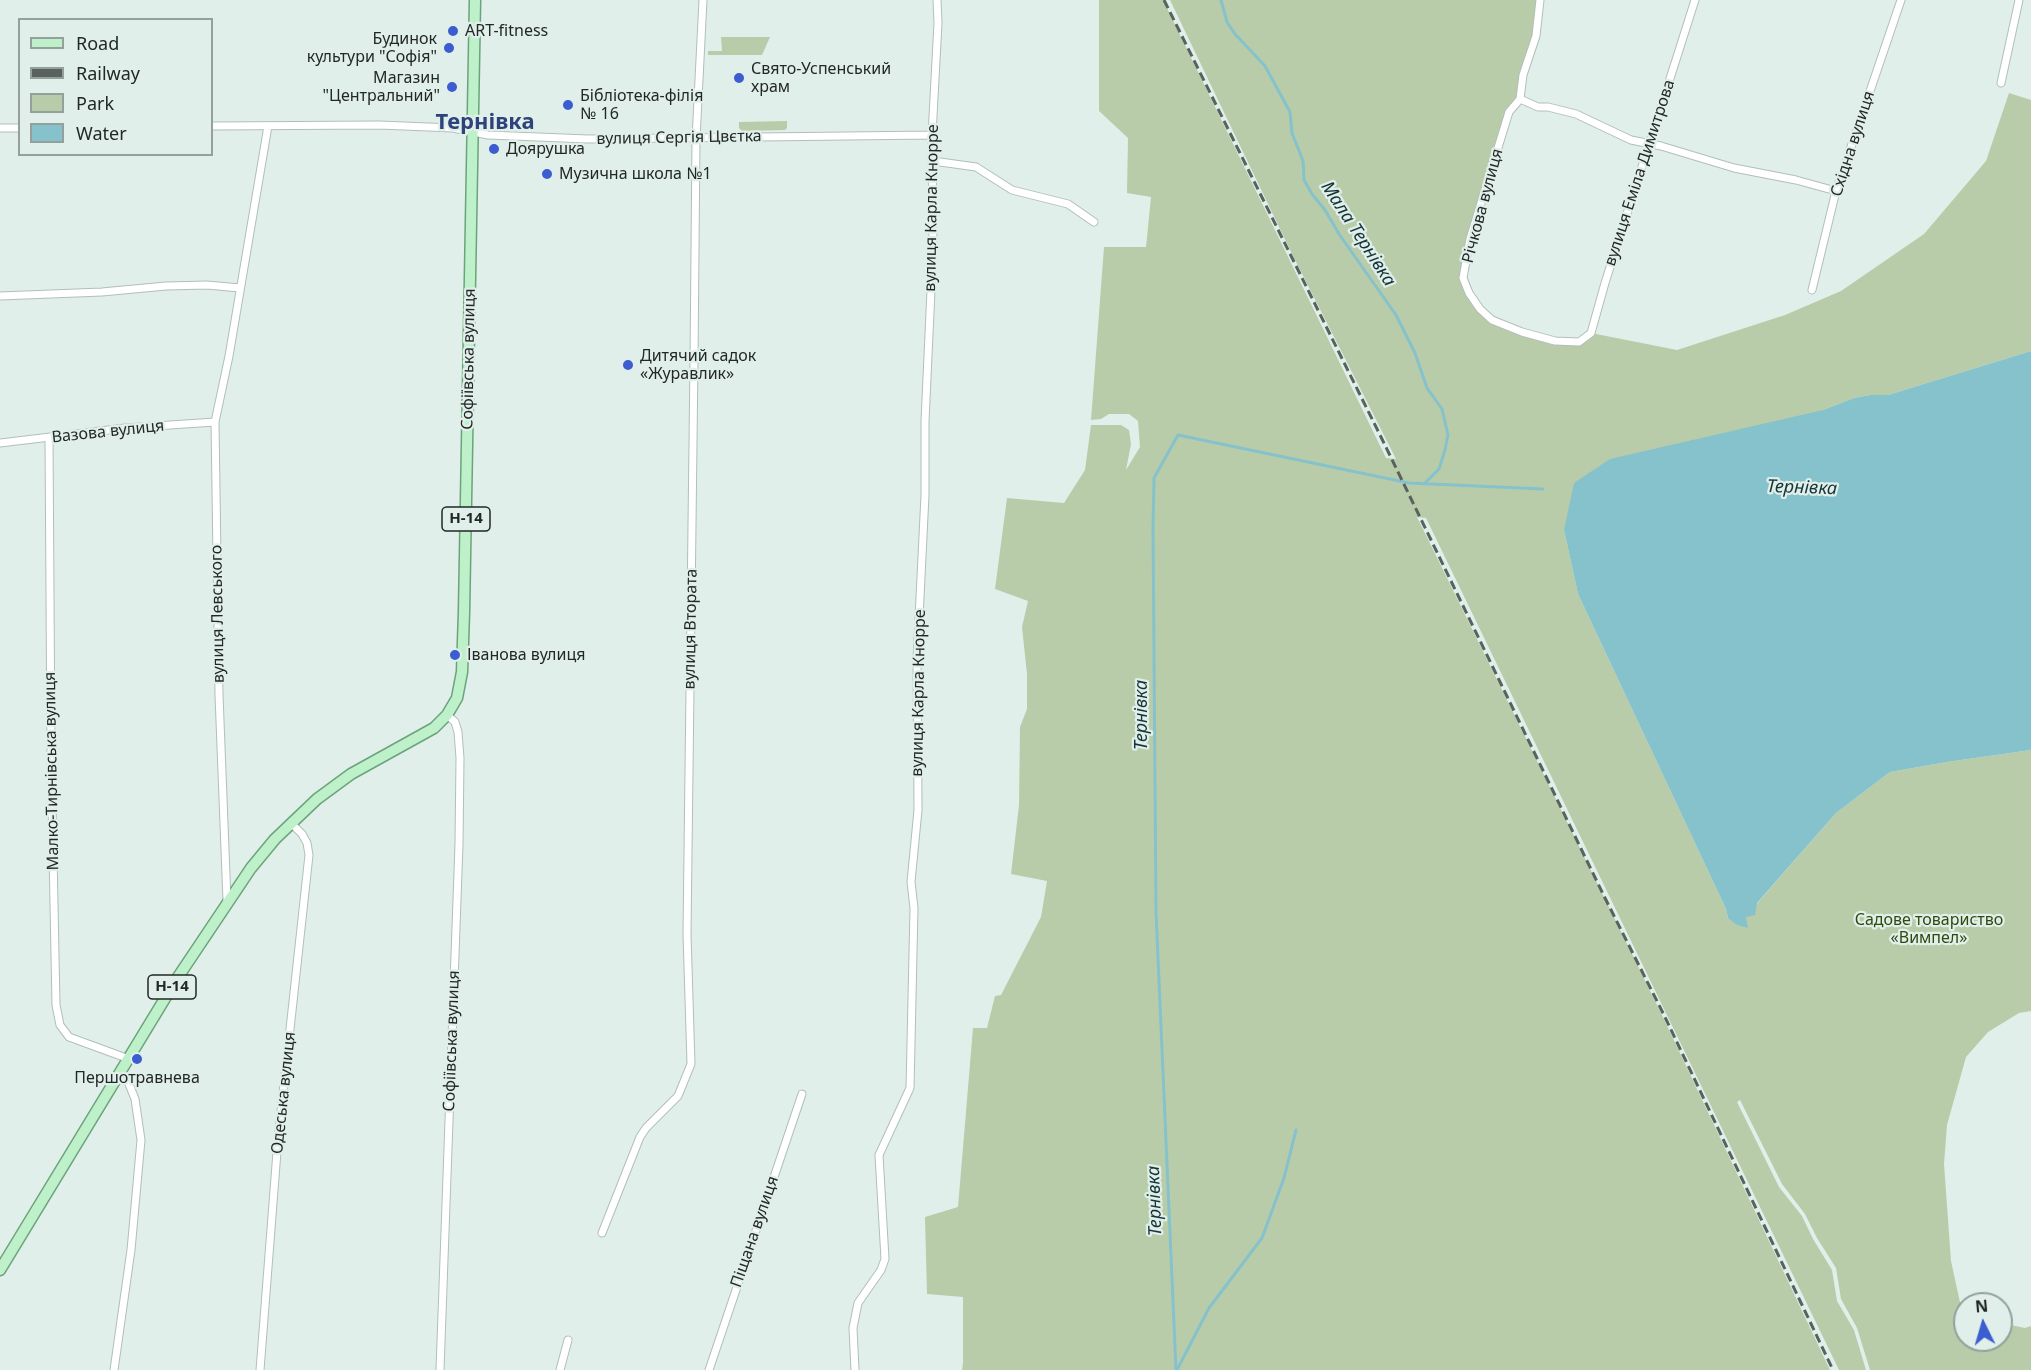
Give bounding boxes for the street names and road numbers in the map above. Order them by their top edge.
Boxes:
street label: вулиця Еміла Димитрова [1601,77,1679,269]
street label: Східна вулиця [1827,89,1879,199]
street label: вулиця Карла Кнорре [921,124,943,292]
street label: вулиця Сергія Цвєтка [596,127,762,149]
street label: Річкова вулиця [1459,147,1507,265]
street label: Софіївська вулиця [458,288,480,430]
street label: Вазова вулиця [51,417,165,447]
road number: Н-14 [442,507,490,531]
street label: вулиця Левського [207,545,229,683]
street label: вулиця Втората [680,568,702,690]
street label: вулиця Карла Кнорре [908,609,930,777]
street label: Малко-Тирнівська вулиця [41,672,63,870]
street label: Софіївська вулиця [440,970,464,1112]
road number: Н-14 [148,975,196,999]
street label: Одеська вулиця [268,1031,300,1155]
street label: Піщана вулиця [727,1174,783,1290]

